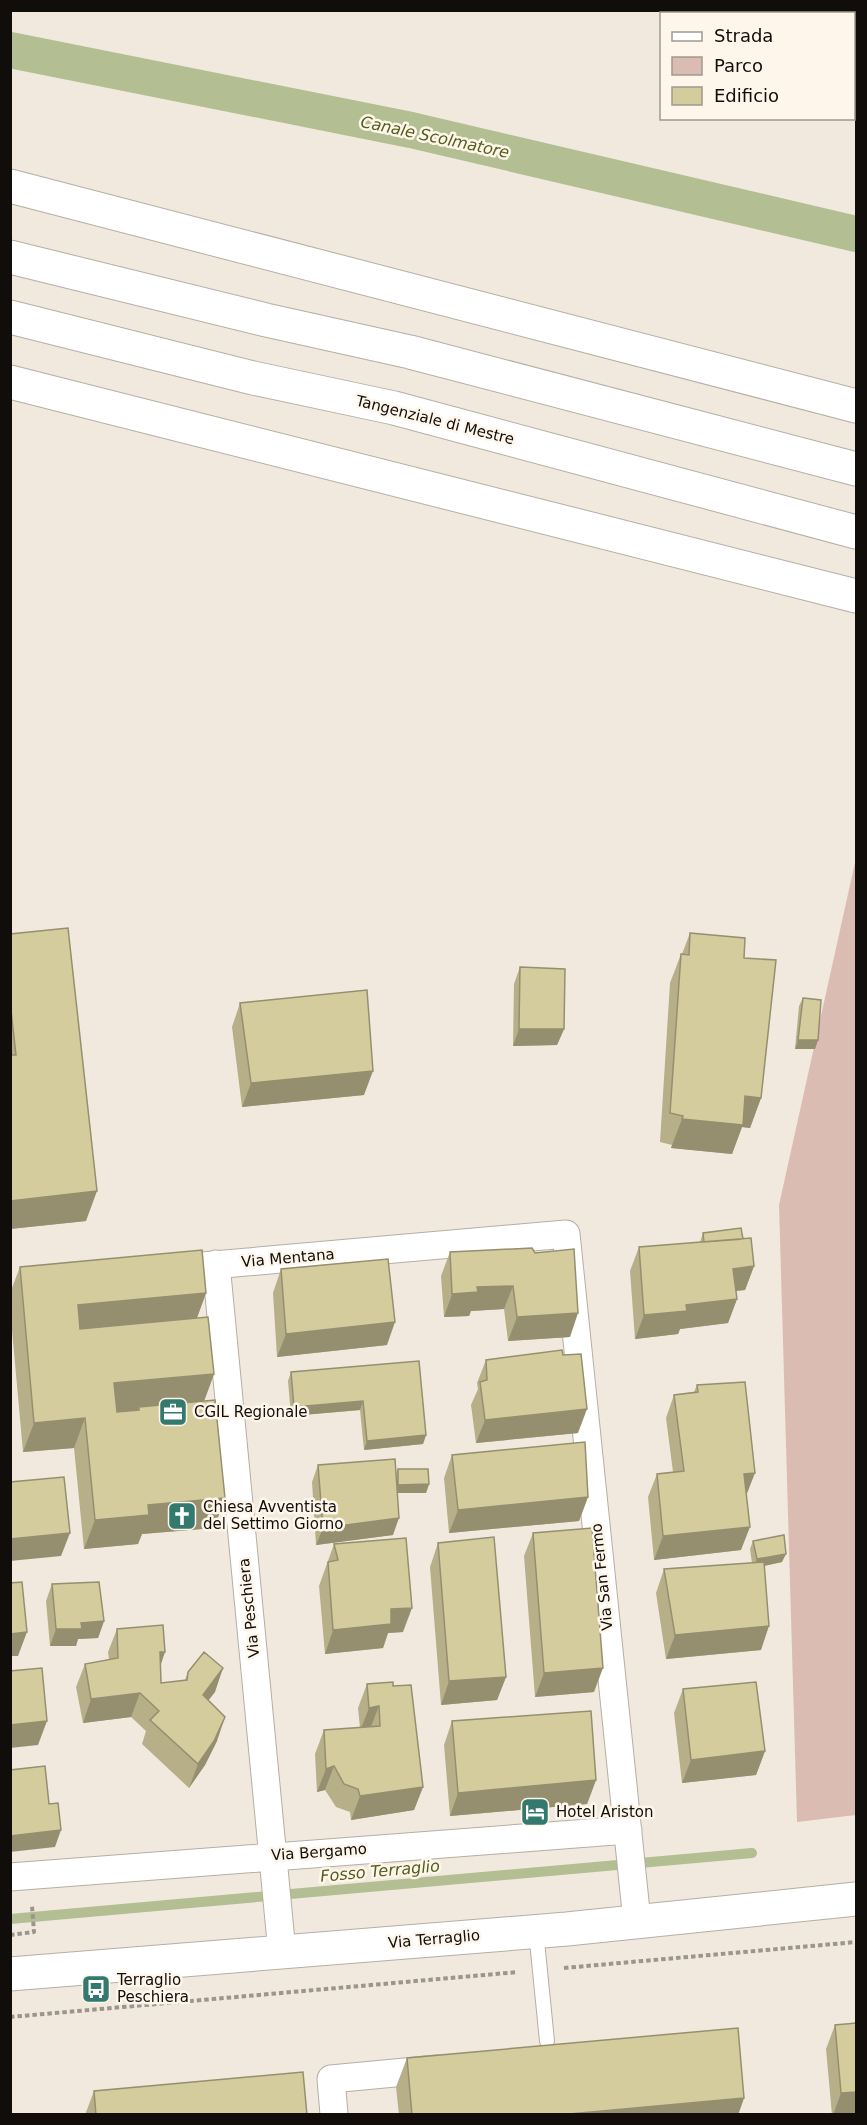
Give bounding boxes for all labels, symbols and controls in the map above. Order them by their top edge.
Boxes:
legend [660,12,855,120]
text: Strada [714,25,773,46]
text: Parco [714,55,763,76]
text: Edificio [714,85,779,106]
water label: Canale Scolmatore [359,112,511,162]
street label: Tangenziale di Mestre [353,391,516,448]
street label: Via Mentana [241,1245,335,1271]
office icon: CGIL Regionale [157,1396,189,1428]
place label: CGIL Regionale [194,1403,308,1421]
place label: Chiesa Avventista del Settimo Giorno [203,1498,343,1533]
church icon: Chiesa Avventista del Settimo Giorno [166,1500,198,1532]
street label: Via San Fermo [587,1522,617,1632]
street label: Via Peschiera [235,1557,263,1659]
hotel icon: Hotel Ariston [519,1796,551,1828]
place label: Hotel Ariston [556,1803,653,1821]
street label: Via Bergamo [270,1840,368,1864]
water label: Fosso Terraglio [319,1856,441,1886]
street label: Via Terraglio [387,1926,481,1952]
place label: Terraglio Peschiera [116,1971,189,2006]
bus stop icon: Terraglio Peschiera [80,1973,112,2005]

